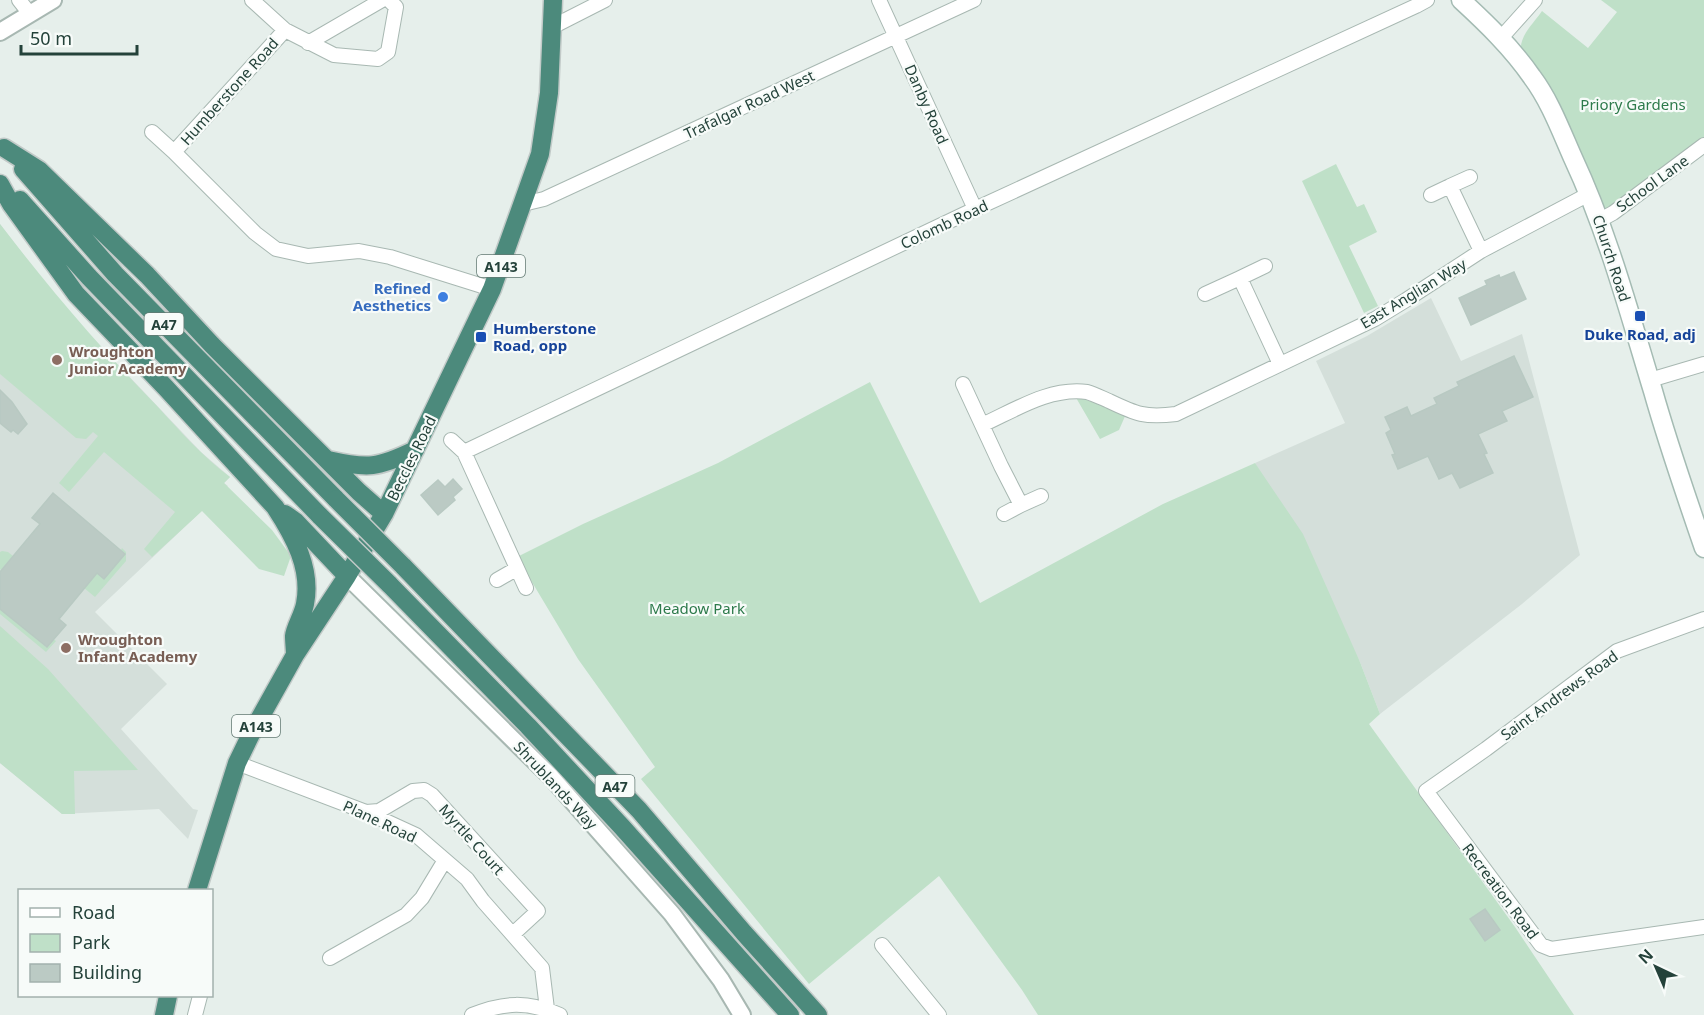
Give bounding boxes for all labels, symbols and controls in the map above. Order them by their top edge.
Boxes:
scale bar [21,18,136,56]
text: 50 m [30,26,72,50]
street label: Humberstone Road [176,33,282,149]
street label: Danby Road [901,61,953,147]
street label: Trafalgar Road West [681,65,818,143]
park label: Priory Gardens [1580,94,1686,114]
street label: School Lane [1612,150,1692,216]
street label: Colomb Road [897,195,991,253]
street label: Church Road [1589,212,1635,304]
street label: East Anglian Way [1356,253,1470,333]
road number: A143 [477,255,525,277]
place label: Refined Aesthetics [353,278,431,315]
marker: Refined Aesthetics [436,290,450,304]
marker: Duke Road, adj [1633,309,1647,323]
road number: A47 [144,313,184,335]
place label: Humberstone Road, opp [493,318,596,355]
place label: Duke Road, adj [1584,324,1696,344]
marker: Humberstone Road, opp [474,330,488,344]
place label: Wroughton Junior Academy [67,341,187,378]
marker: Wroughton Junior Academy [50,353,64,367]
street label: Beccles Road [382,412,440,504]
park label: Meadow Park [649,598,745,618]
place label: Wroughton Infant Academy [78,629,198,666]
marker: Wroughton Infant Academy [59,641,73,655]
street label: Saint Andrews Road [1496,646,1622,744]
road number: A143 [232,715,280,737]
street label: Shrublands Way [510,737,602,834]
road number: A47 [596,775,634,797]
street label: Plane Road [340,795,420,847]
street label: Myrtle Court [435,799,509,879]
street label: Recreation Road [1458,839,1544,943]
legend [18,889,213,997]
text: Road [72,900,115,924]
text: Park [72,930,110,954]
north arrow [1626,937,1686,997]
text: N [1633,944,1658,969]
text: Building [72,960,142,984]

